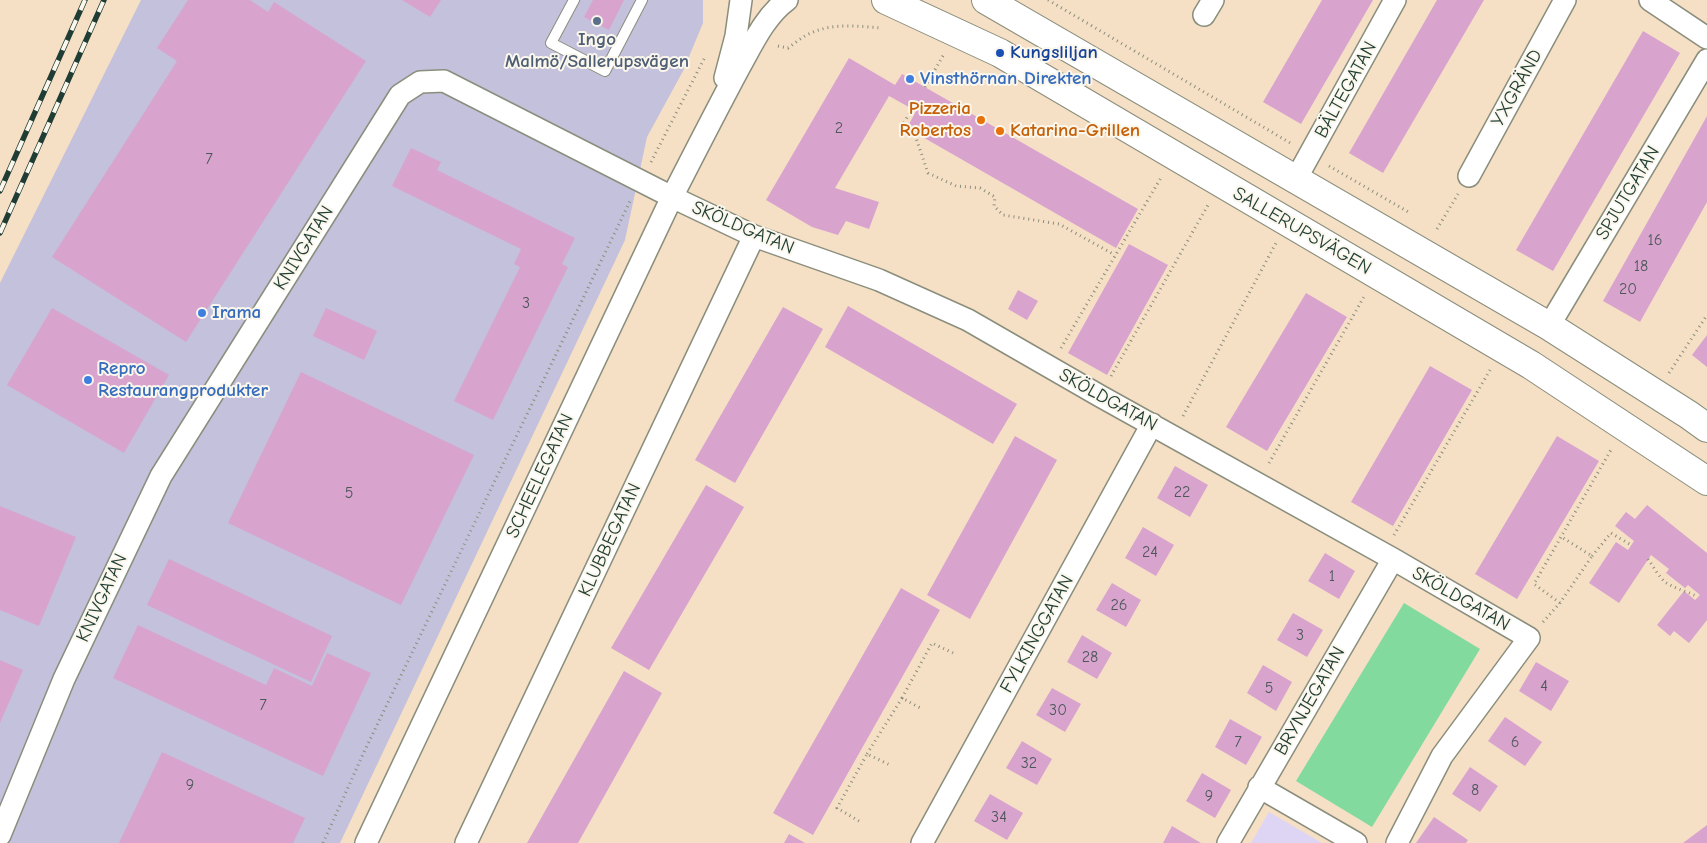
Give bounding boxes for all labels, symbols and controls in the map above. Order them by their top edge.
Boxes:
marker: Ingo Malmö/Sallerupsvägen [591,15,603,27]
place label: Ingo Malmö/Sallerupsvägen [505,29,689,73]
street label: BÄLTEGATAN [1310,38,1382,142]
place label: Kungsliljan [1010,42,1098,64]
street label: YXGRÄND [1486,45,1548,131]
marker: Kungsliljan [994,47,1006,59]
place label: Vinsthörnan Direkten [920,68,1092,90]
marker: Vinsthörnan Direkten [904,73,916,85]
place label: Pizzeria Robertos [899,98,971,142]
marker: Pizzeria Robertos [975,114,987,126]
house number: 2 [835,118,843,138]
place label: Katarina-Grillen [1010,120,1140,142]
marker: Katarina-Grillen [994,125,1006,137]
street label: SPJUTGATAN [1591,142,1665,244]
house number: 7 [205,149,213,169]
street label: SALLERUPSVÄGEN [1229,182,1375,280]
street label: SKÖLDGATAN [688,196,798,260]
street label: KNIVGATAN [269,202,339,294]
house number: 16 [1647,230,1663,250]
house number: 18 [1634,256,1648,276]
house number: 20 [1619,279,1637,299]
house number: 3 [522,293,530,313]
place label: Irama [212,302,261,324]
marker: Irama [196,307,208,319]
place label: Repro Restaurangprodukter [98,358,268,402]
street label: SKÖLDGATAN [1055,364,1161,436]
marker: Repro Restaurangprodukter [82,374,94,386]
street label: SCHEELEGATAN [501,410,579,542]
street label: KLUBBEGATAN [574,480,646,600]
house number: 22 [1174,482,1190,502]
house number: 5 [345,483,353,503]
house number: 24 [1142,542,1158,562]
street label: KNIVGATAN [72,550,132,646]
street label: SKÖLDGATAN [1408,562,1514,636]
house number: 1 [1329,566,1335,586]
street label: FYLKINGGATAN [995,571,1079,697]
house number: 26 [1110,595,1128,615]
house number: 3 [1296,625,1304,645]
street label: BRYNJEGATAN [1270,643,1350,759]
house number: 28 [1082,647,1098,667]
house number: 4 [1540,676,1548,696]
house number: 5 [1265,678,1273,698]
house number: 7 [259,695,267,715]
house number: 30 [1049,700,1067,720]
house number: 7 [1234,732,1242,752]
house number: 6 [1511,732,1519,752]
house number: 32 [1021,753,1037,773]
house number: 9 [186,775,194,795]
house number: 8 [1471,780,1479,800]
house number: 9 [1205,786,1213,806]
house number: 34 [991,807,1007,827]

